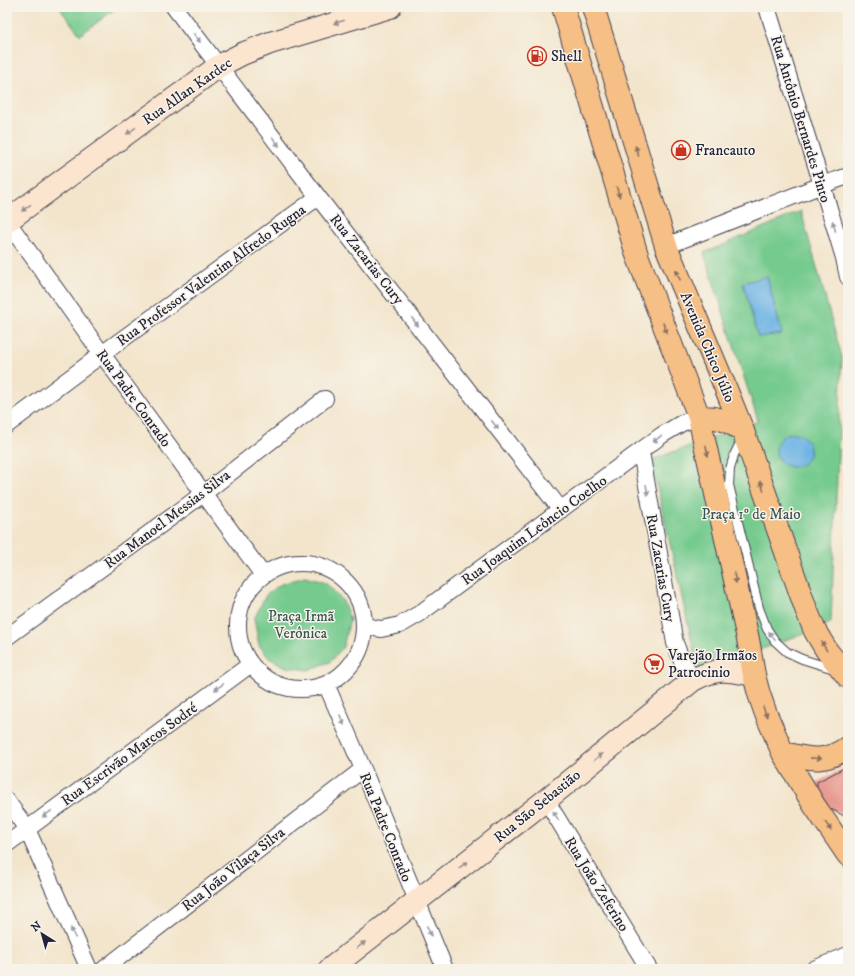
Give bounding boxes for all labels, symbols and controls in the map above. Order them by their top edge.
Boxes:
one-way arrow [333,19,345,25]
one-way arrow [193,33,202,44]
street label: Rua Antônio Bernardes Pinto [766,33,835,205]
fuel station icon: Shell [526,45,548,67]
place label: Shell [551,47,582,66]
street label: Rua Allan Kardec [139,53,236,129]
one-way arrow [125,127,136,135]
one-way arrow [272,136,280,147]
shop icon: Francauto [670,139,692,161]
place label: Francauto [695,141,755,160]
one-way arrow [634,145,640,157]
one-way arrow [615,186,621,198]
street label: Rua Professor Valentim Alfredo Rugna [113,200,310,350]
one-way arrow [20,203,31,212]
street label: Rua Zacarias Cury [325,210,408,309]
one-way arrow [831,220,837,232]
one-way arrow [674,268,680,280]
street label: Avenida Chico Júlio [676,289,739,405]
one-way arrow [411,317,420,328]
one-way arrow [662,322,668,333]
street label: Rua Padre Conrado [92,346,175,451]
one-way arrow [491,419,499,430]
one-way arrow [651,435,662,443]
one-way arrow [704,445,710,457]
street label: Rua Manoel Messias Silva [100,465,235,573]
street label: Rua Joaquim Leôncio Coelho [458,471,611,590]
one-way arrow [759,480,765,492]
one-way arrow [645,484,651,496]
park label: Praça 1º de Maio [702,505,800,524]
street label: Rua Zacarias Cury [642,512,680,625]
one-way arrow [732,572,738,584]
park label: Praça Irmã Verônica [268,607,335,643]
one-way arrow [768,631,776,642]
one-way arrow [821,640,828,652]
place label: Varejão Irmãos Patrocinio [667,646,757,682]
supermarket icon: Varejão Irmãos Patrocinio [643,653,665,675]
one-way arrow [214,683,225,691]
street label: Rua Escrivão Marcos Sodré [57,698,202,810]
one-way arrow [763,706,769,718]
one-way arrow [339,715,345,726]
one-way arrow [592,753,603,762]
one-way arrow [810,755,823,761]
street label: Rua São Sebastião [490,766,585,847]
street label: Rua Padre Conrado [355,770,416,885]
one-way arrow [42,810,53,818]
one-way arrow [552,810,559,822]
one-way arrow [824,820,832,831]
street label: Rua João Vilaça Silva [178,823,289,916]
street label: Rua João Zeferino [560,833,633,935]
one-way arrow [458,860,469,869]
north arrow [22,914,62,954]
text: N [29,919,44,935]
one-way arrow [426,925,432,936]
one-way arrow [70,928,76,939]
one-way arrow [356,941,367,949]

